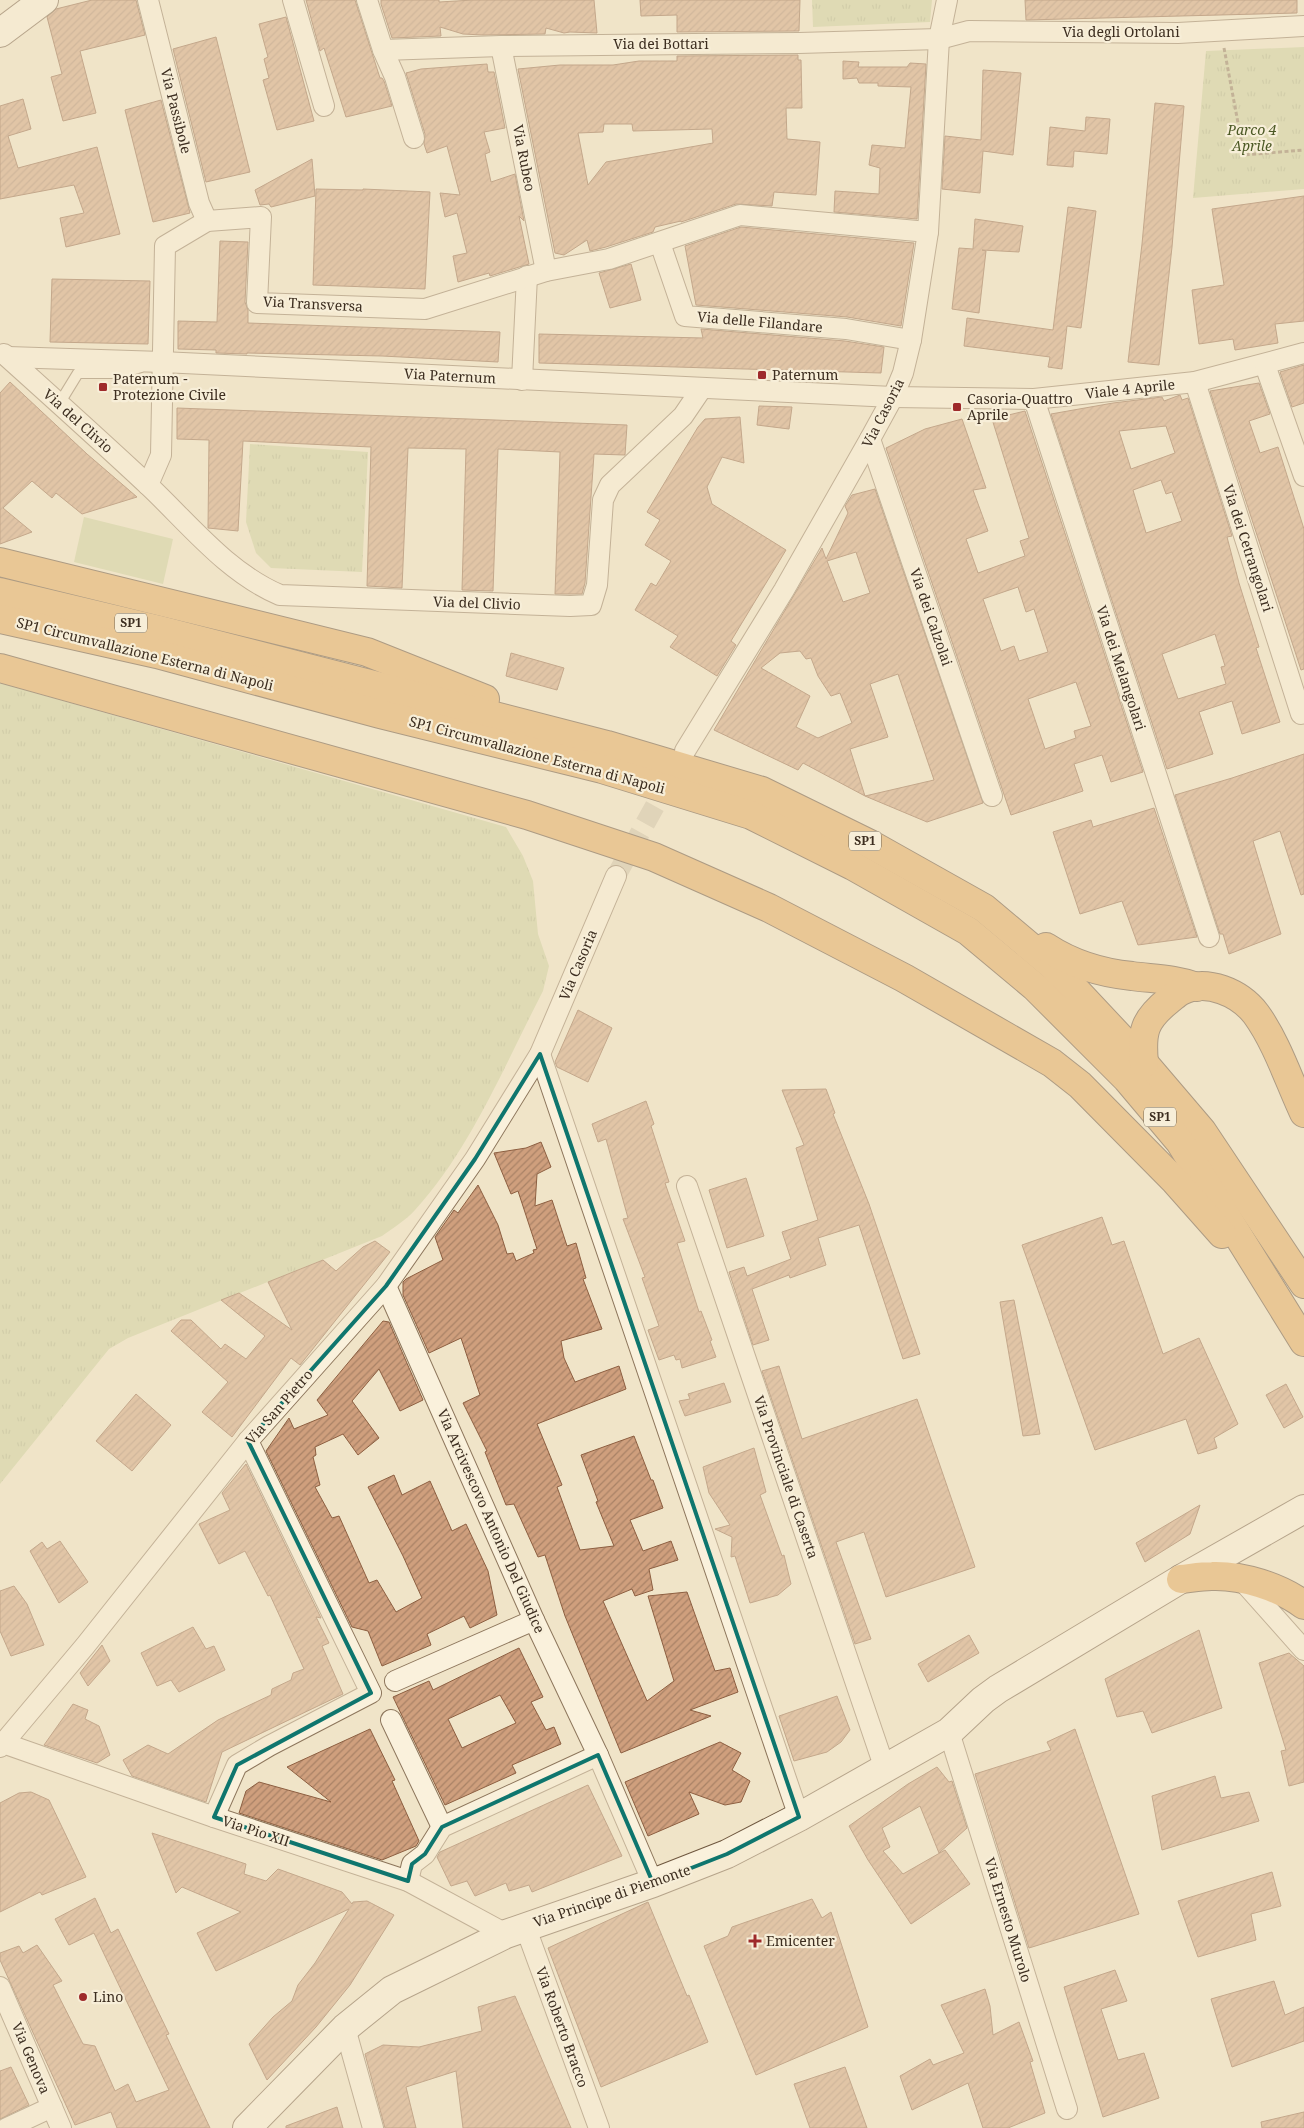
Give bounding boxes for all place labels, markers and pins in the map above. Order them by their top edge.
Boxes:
place label: Paternum [772,365,839,384]
place label: Paternum - Protezione Civile [113,369,226,404]
marker: Paternum [756,369,768,381]
marker: Paternum - Protezione Civile [97,381,109,393]
place label: Casoria-Quattro Aprile [967,389,1073,424]
marker: Casoria-Quattro Aprile [951,401,963,413]
place label: Emicenter [766,1931,835,1950]
marker: Emicenter [748,1934,762,1948]
place label: Lino [93,1987,123,2006]
marker: Lino [77,1991,89,2003]

